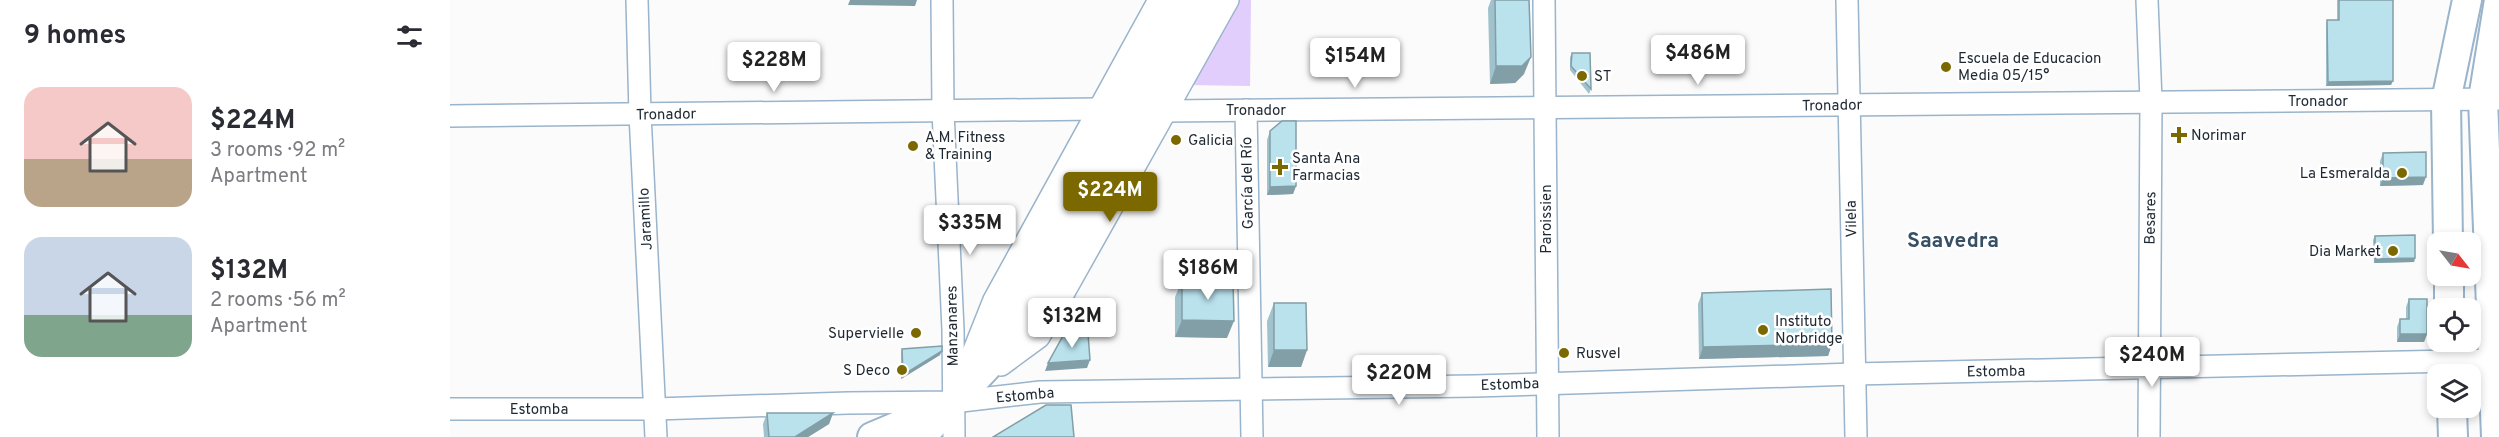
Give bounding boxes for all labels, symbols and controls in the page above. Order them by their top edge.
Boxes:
text: 9 homes [24,20,126,53]
icon: filters [393,20,426,53]
pin: $486M [1656,35,1740,86]
pin: $154M [1313,38,1397,89]
text: $486M [1665,41,1731,67]
pin: $228M [732,42,816,93]
text: $154M [1324,44,1386,70]
text: $228M [741,48,807,74]
place label: Escuela de Educacion Media 05/15° [1958,50,2102,86]
marker: Escuela de Educacion Media 05/15° [1939,60,1953,74]
place label: ST [1594,68,1611,87]
marker: ST [1575,69,1589,83]
street label: Tronador [2288,93,2348,112]
street label: Tronador [1802,96,1863,117]
street label: Tronador [1226,102,1286,121]
text: $224M [210,105,295,138]
street label: Tronador [636,105,697,126]
icon: home [72,111,144,183]
place label: Norimar [2191,127,2246,146]
marker: Norimar [2172,128,2186,142]
place label: A.M. Fitness & Training [925,129,1005,165]
place label: Galicia [1188,132,1233,151]
marker: Galicia [1169,133,1183,147]
street label: García del Río [1238,136,1259,229]
text: 3 rooms · 92 m² [210,138,345,164]
marker: A.M. Fitness & Training [906,139,920,153]
place label: Santa Ana Farmacias [1292,150,1360,186]
marker: Santa Ana Farmacias [1273,160,1287,174]
text: Apartment [210,164,308,190]
place label: La Esmeralda [2300,165,2390,184]
marker: La Esmeralda [2395,166,2409,180]
pin: $224M [1068,172,1152,223]
text: $224M [1077,178,1143,204]
street label: Paroissien [1538,184,1557,254]
street label: Jaramillo [635,187,658,251]
street label: Besares [2142,191,2161,245]
street label: Vilela [1843,200,1862,238]
pin: $335M [928,205,1012,256]
text: $335M [938,211,1002,237]
district label: Saavedra [1907,228,1999,255]
north arrow [2427,232,2481,286]
map controls [2427,232,2481,418]
place label: Dia Market [2309,243,2381,262]
marker: Dia Market [2386,244,2400,258]
pin: $186M [1166,250,1250,301]
text: $132M [210,255,288,288]
text: $186M [1177,256,1239,282]
icon: home [72,261,144,333]
street label: Manzanares [943,285,964,367]
text: 2 rooms · 56 m² [210,288,346,314]
pin: $132M [1030,298,1114,349]
button: locate [2427,298,2481,352]
text: $132M [1042,304,1102,330]
place label: Instituto Norbridge [1775,313,1843,349]
text: Apartment [210,314,308,340]
marker: Instituto Norbridge [1756,323,1770,337]
place label: Supervielle [828,325,904,344]
marker: Supervielle [909,326,923,340]
pin: $240M [2110,337,2194,388]
text: $240M [2119,343,2185,369]
place label: Rusvel [1576,345,1621,364]
marker: Rusvel [1557,346,1571,360]
pin: $220M [1357,355,1441,406]
text: $220M [1366,361,1432,387]
place label: S Deco [843,362,890,381]
street label: Estomba [1967,362,2026,383]
marker: S Deco [895,363,909,377]
button: layers [2427,364,2481,418]
street label: Estomba [1480,375,1540,396]
street label: Estomba [995,384,1055,409]
street label: Estomba [510,401,568,420]

